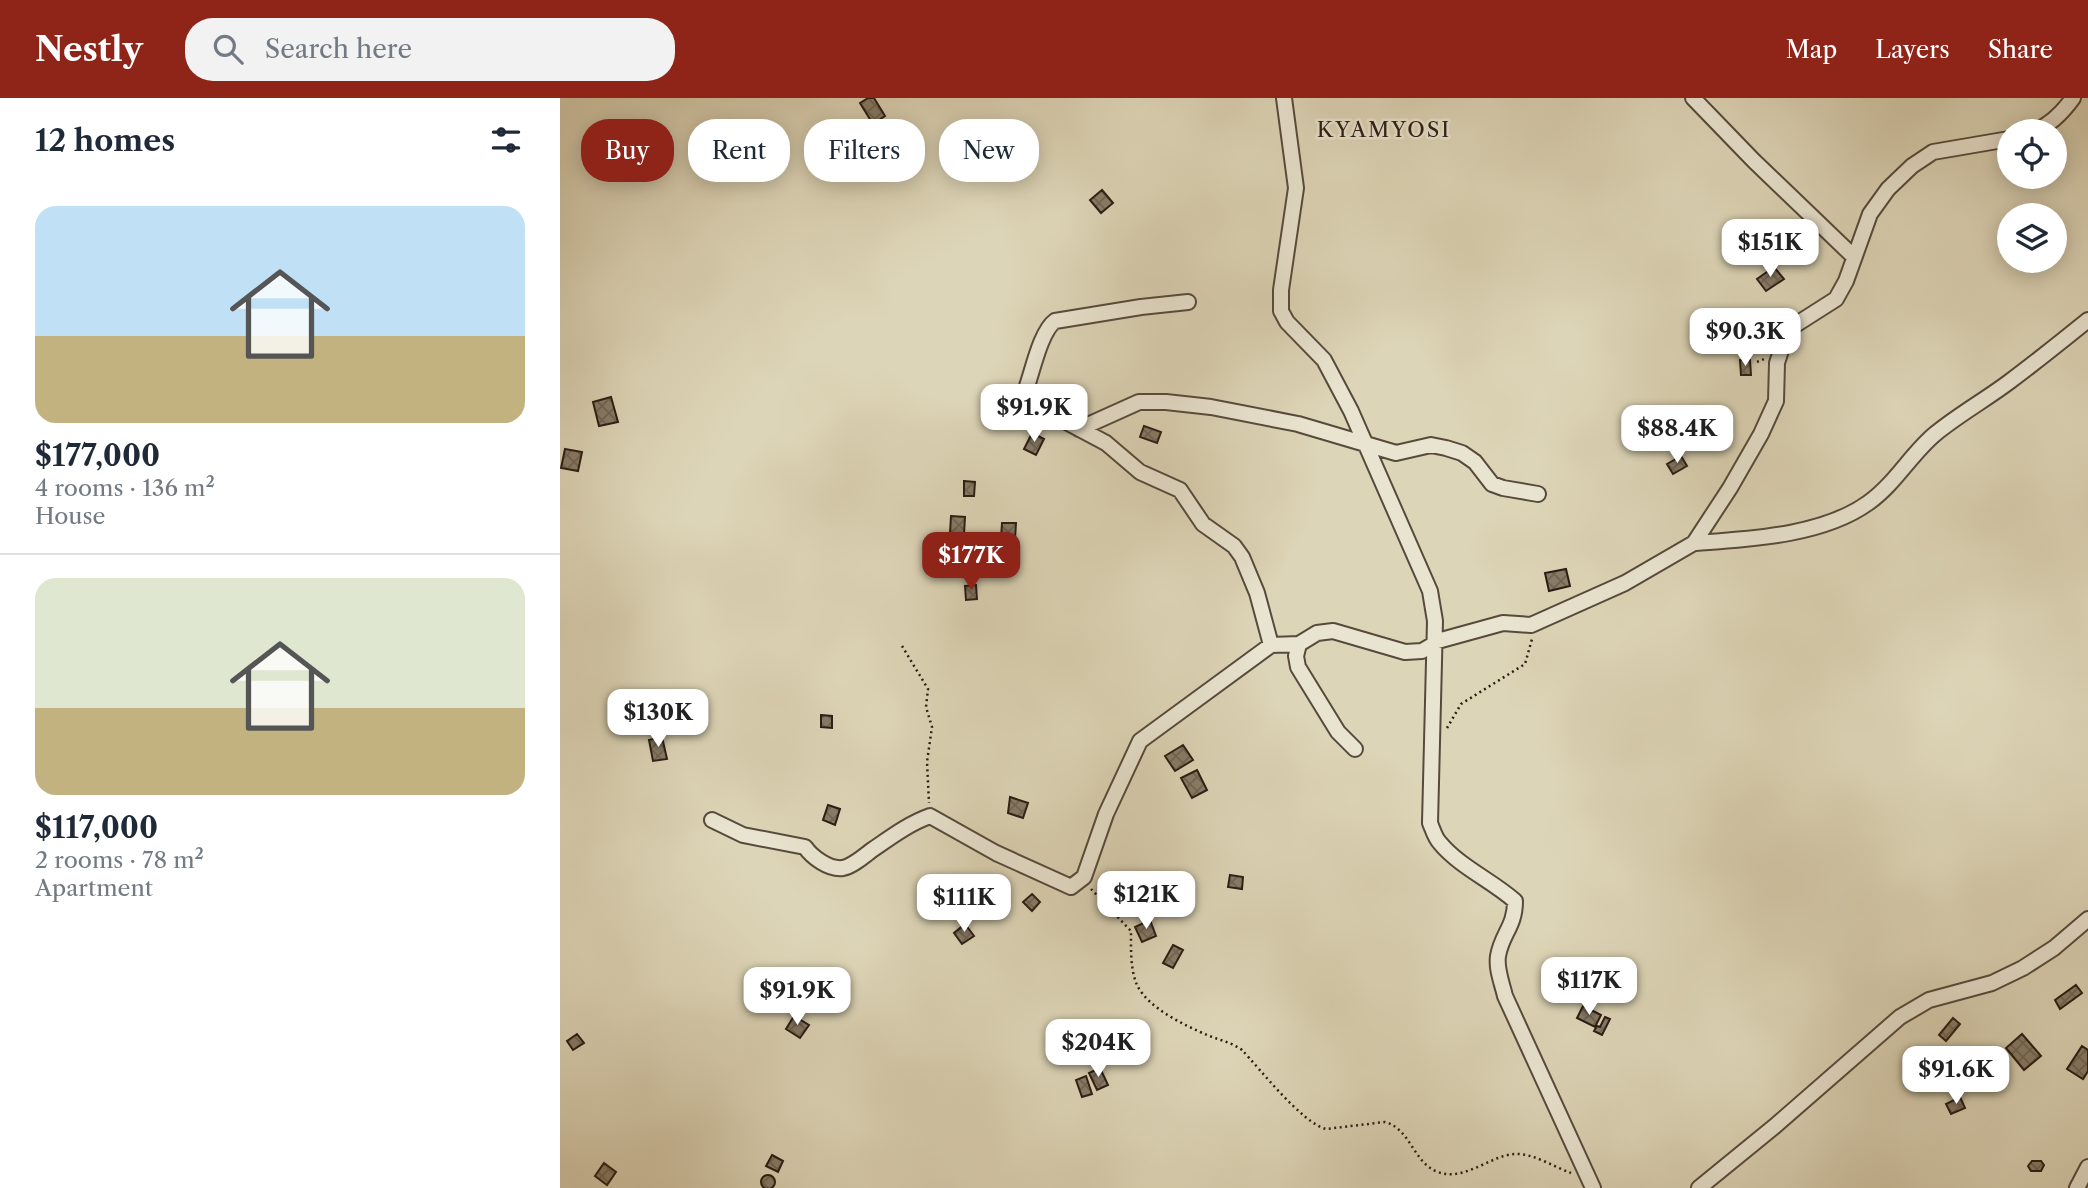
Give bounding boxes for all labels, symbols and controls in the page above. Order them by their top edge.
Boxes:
search box [185,18,675,81]
text: Nestly [35,29,143,70]
icon: search [209,30,247,68]
text: Search here [265,33,412,65]
text: Map [1786,35,1837,64]
text: Layers [1875,35,1950,64]
text: Share [1988,35,2053,64]
district label: KYAMYOSI [1317,117,1451,142]
chip: Buy [581,119,674,182]
chip: Rent [688,119,790,182]
chip: Filters [804,119,925,182]
chip: New [939,119,1039,182]
map controls [1997,119,2067,273]
button: locate [1997,119,2067,189]
icon: filters [487,121,525,159]
text: 12 homes [35,122,175,159]
button: layers [1997,203,2067,273]
pin: $151K [1721,220,1819,279]
text: $151K [1738,228,1802,256]
icon: home [217,251,343,377]
pin: $90.3K [1688,308,1802,368]
text: $90.3K [1706,317,1784,345]
pin: $91.9K [977,384,1091,444]
text: $91.9K [997,393,1071,421]
pin: $88.4K [1620,406,1734,465]
text: $88.4K [1637,414,1717,442]
text: $177,000 [35,437,160,474]
text: 4 rooms · 136 m² [35,474,215,502]
text: House [35,502,105,530]
pin: $177K [922,532,1020,592]
text: $177K [938,541,1004,569]
icon: home [217,623,343,749]
pin: $130K [609,690,707,749]
text: $130K [623,698,693,726]
text: $117,000 [35,809,158,846]
text: 2 rooms · 78 m² [35,846,204,874]
pin: $121K [1097,872,1195,931]
text: Apartment [35,874,153,902]
pin: $111K [915,874,1013,934]
text: $121K [1113,880,1179,908]
text: $111K [933,883,995,911]
pin: $117K [1540,958,1638,1017]
text: $117K [1557,966,1621,994]
pin: $91.9K [740,968,854,1027]
text: $91.9K [760,976,834,1004]
pin: $204K [1049,1020,1147,1079]
text: $204K [1061,1028,1135,1056]
pin: $91.6K [1899,1046,2013,1106]
text: $91.6K [1918,1055,1994,1083]

